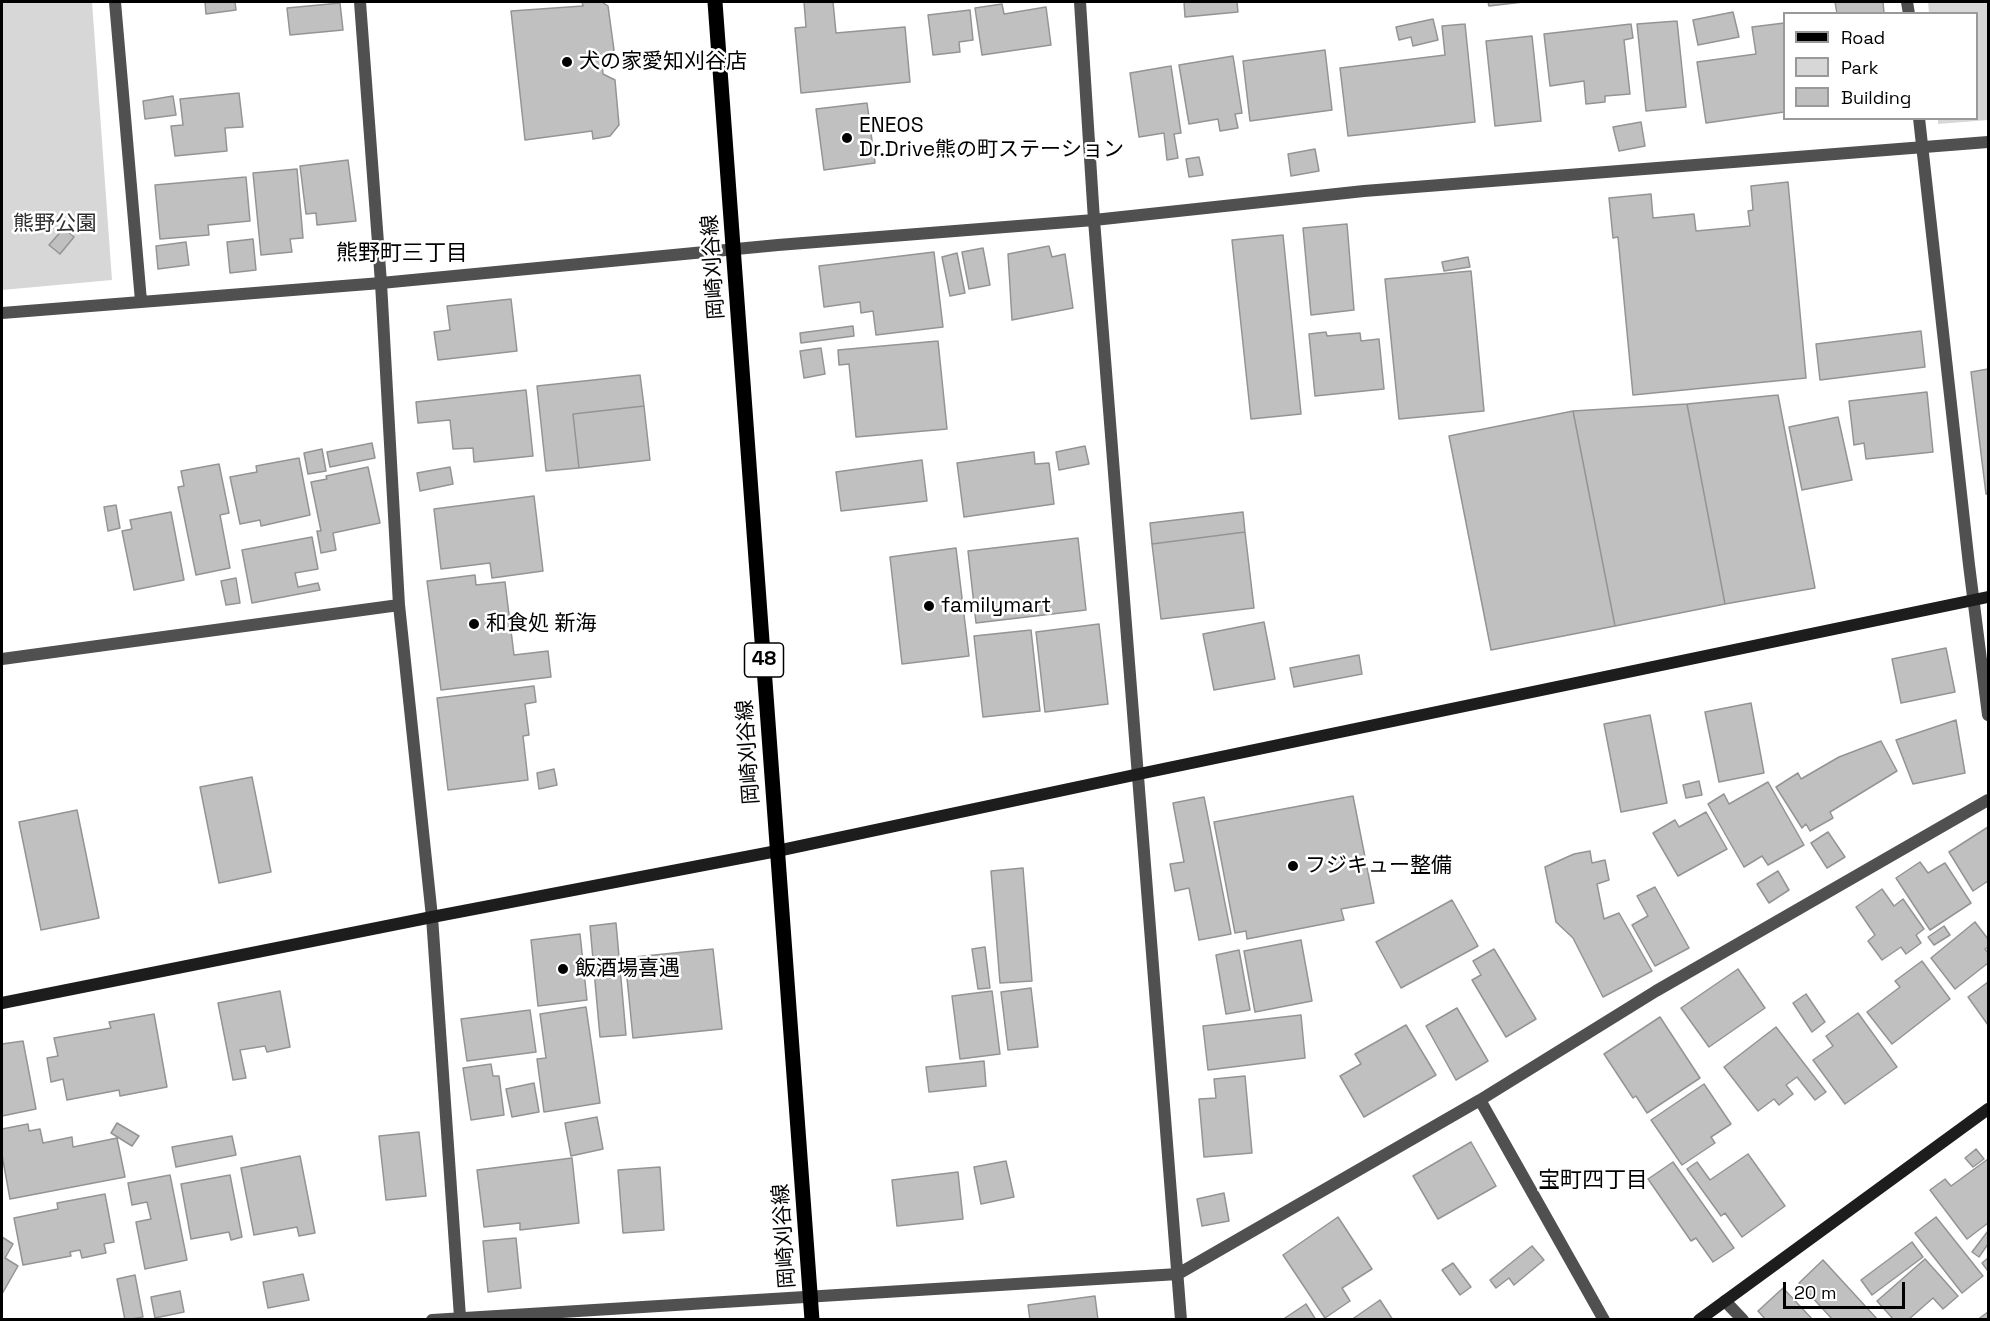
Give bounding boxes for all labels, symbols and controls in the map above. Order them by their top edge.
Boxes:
legend [1783,12,1978,120]
text: Road [1841,26,1885,49]
place label: 犬の家愛知刈谷店 [579,49,747,75]
marker: 犬の家愛知刈谷店 [560,55,574,69]
text: Park [1841,56,1878,79]
text: Building [1841,86,1911,109]
place label: ENEOS Dr.Drive熊の町ステーション [859,113,1124,163]
marker: ENEOS Dr.Drive熊の町ステーション [840,131,854,145]
park label: 熊野公園 [13,211,97,237]
street label: 岡崎刈谷線 [698,214,730,320]
district label: 熊野町三丁目 [336,241,468,267]
place label: familymart [941,593,1051,619]
marker: familymart [922,599,936,613]
place label: 和食処 新海 [486,611,596,637]
marker: 和食処 新海 [467,617,481,631]
road number: 48 [744,643,783,677]
street label: 岡崎刈谷線 [733,699,765,805]
place label: フジキュー整備 [1305,853,1452,879]
marker: フジキュー整備 [1286,859,1300,873]
place label: 飯酒場喜遇 [575,956,680,982]
marker: 飯酒場喜遇 [556,962,570,976]
district label: 宝町四丁目 [1538,1168,1648,1194]
street label: 岡崎刈谷線 [769,1183,801,1289]
scale bar [1786,1270,1908,1308]
text: 20 m [1794,1281,1837,1304]

